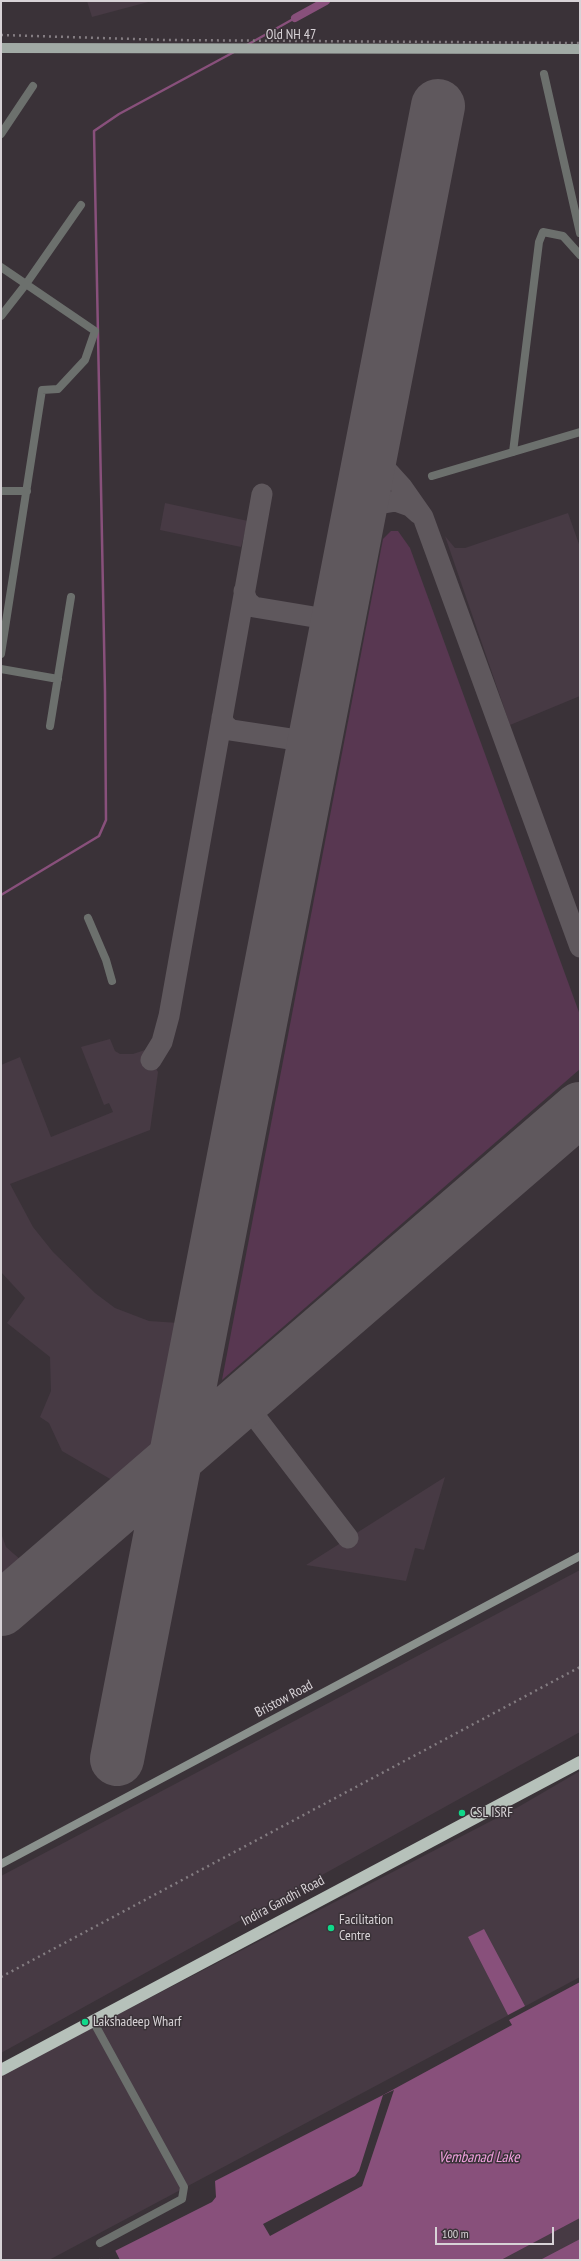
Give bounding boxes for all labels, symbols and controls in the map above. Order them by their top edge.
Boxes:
street label: Old NH 47 [266,27,316,43]
street label: Bristow Road [252,1677,316,1721]
place label: CSL ISRF [470,1805,513,1821]
marker: CSL ISRF [457,1808,467,1818]
street label: Indira Gandhi Road [239,1872,327,1930]
place label: Facilitation Centre [339,1912,393,1944]
marker: Facilitation Centre [326,1923,336,1933]
place label: Lakshadeep Wharf [93,2014,181,2030]
marker: Lakshadeep Wharf [80,2017,90,2027]
water label: Vembanad Lake [439,2149,519,2167]
scale bar [437,2219,556,2245]
text: 100 m [442,2226,469,2241]

